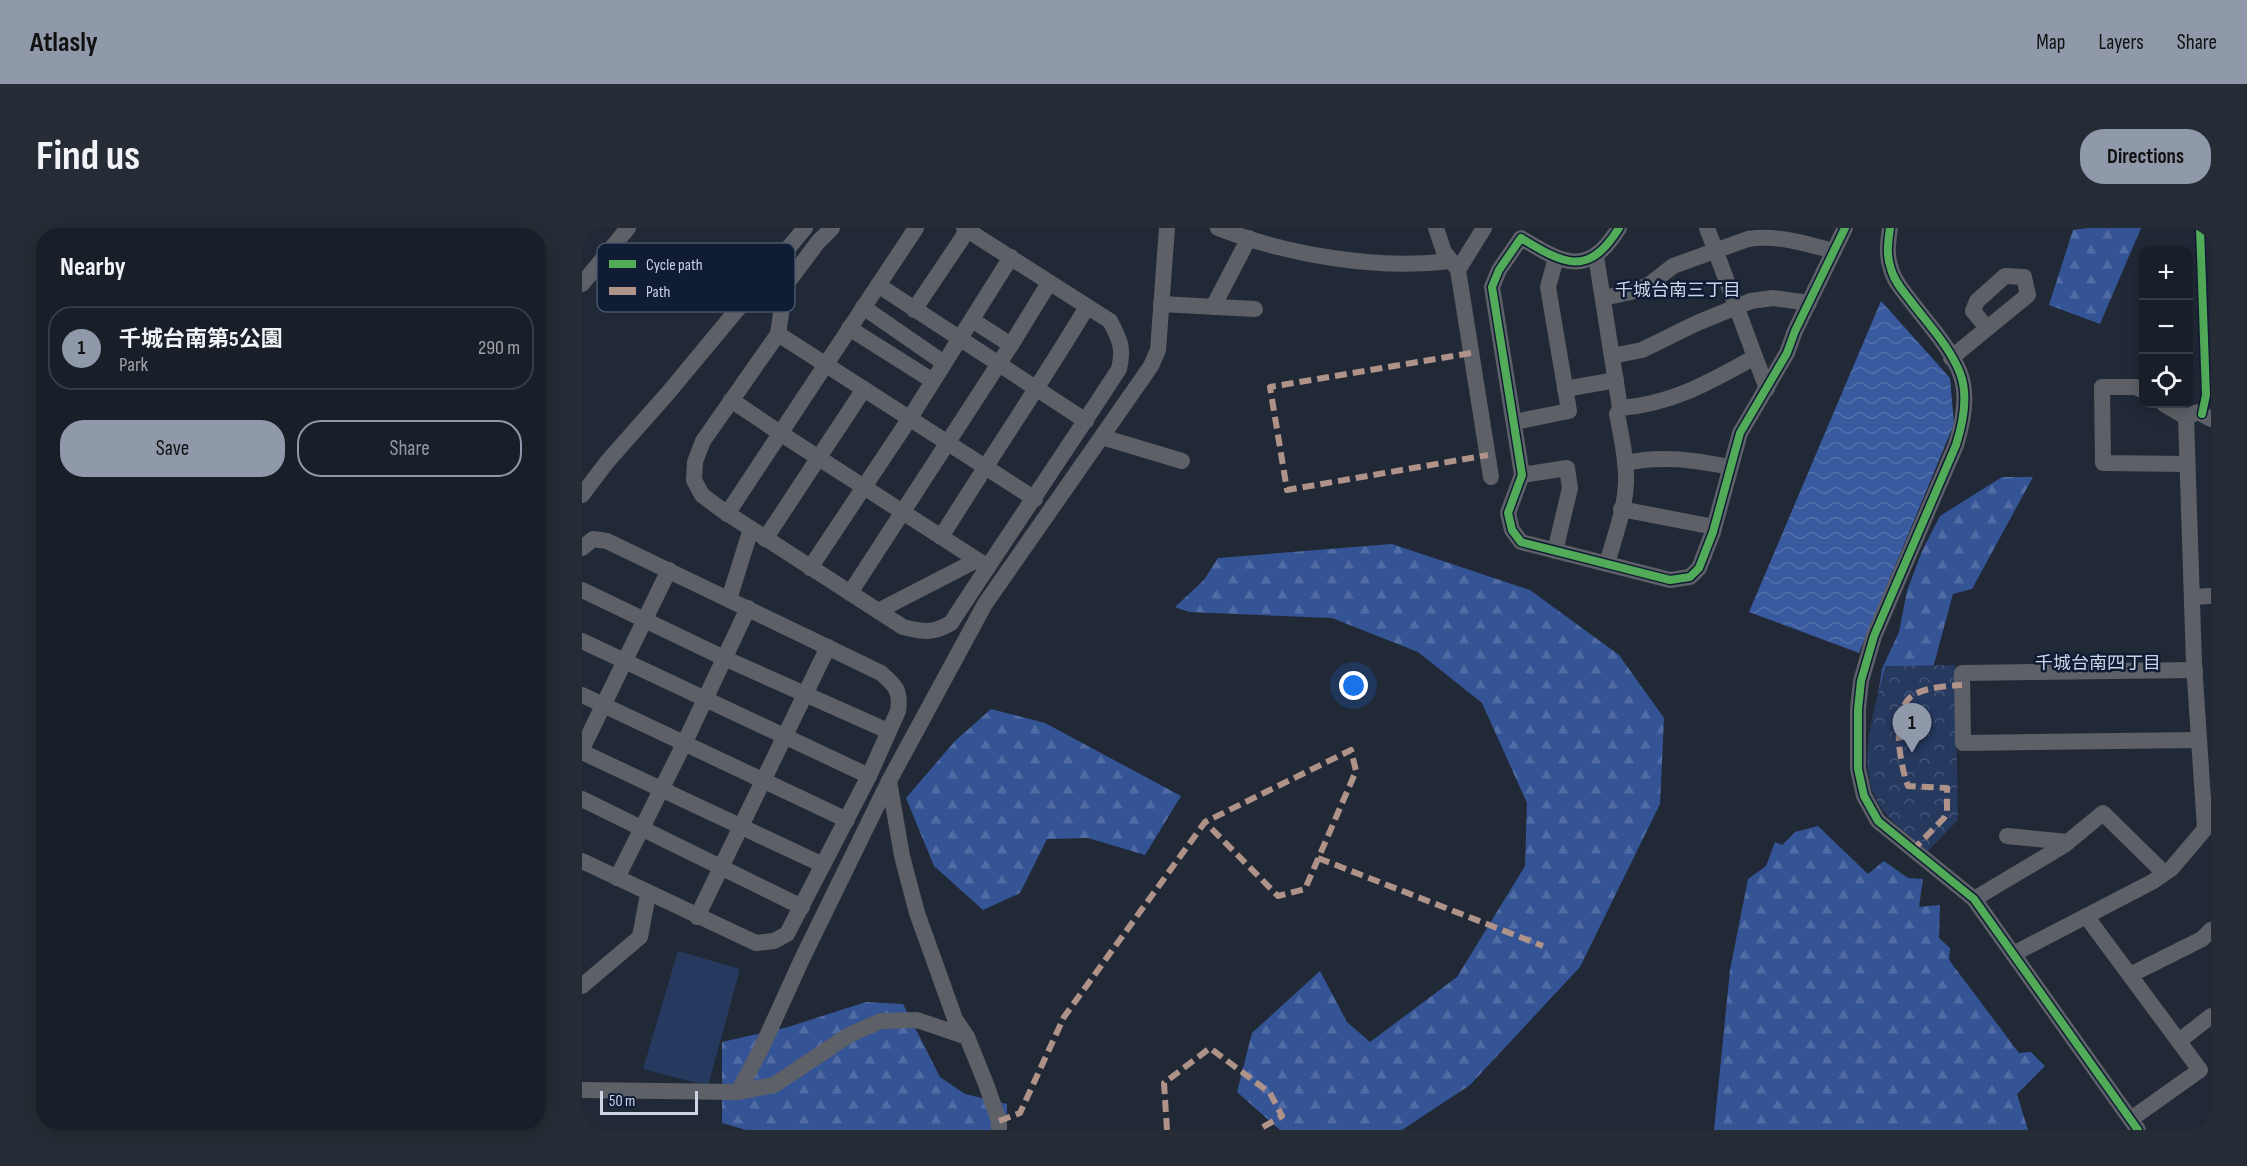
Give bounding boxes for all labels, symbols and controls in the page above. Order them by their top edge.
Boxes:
text: Atlasly [30,26,98,59]
text: Map [2036,30,2065,55]
text: Layers [2098,30,2144,55]
text: Share [2177,30,2217,55]
button: Directions [2080,129,2211,184]
text: Find us [36,131,140,182]
legend [597,243,795,312]
map controls [2139,246,2193,408]
button: + [2139,246,2193,300]
text: Nearby [60,252,126,283]
text: Cycle path [646,256,703,275]
district label: 千城台南三丁目 [1615,280,1741,301]
text: Path [646,283,670,302]
button: − [2139,300,2193,354]
text: 千城台南第5公園 [119,326,283,353]
text: 1 [78,336,85,360]
text: 290 m [478,336,520,360]
text: Park [119,353,148,377]
button: locate [2139,354,2193,408]
button: Save [60,420,285,477]
button: Share [297,420,522,477]
district label: 千城台南四丁目 [2035,653,2161,674]
your location [1339,671,1368,700]
pin: 1 [1892,704,1932,753]
scale bar [600,1088,698,1116]
text: 50 m [609,1092,635,1111]

